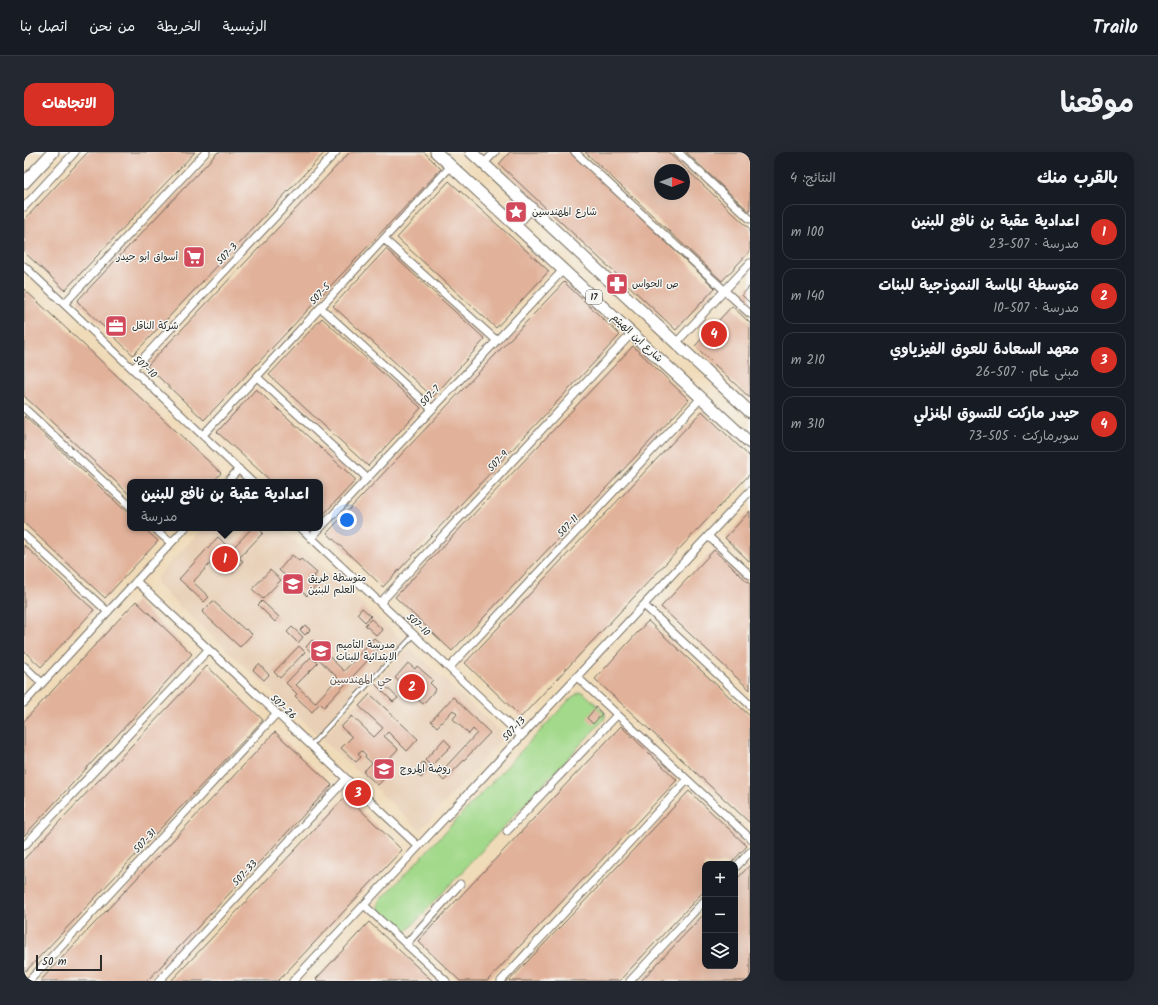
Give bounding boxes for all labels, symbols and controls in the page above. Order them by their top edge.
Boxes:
text: Trailo [1092,13,1138,43]
text: اتصل بنا [20,16,68,38]
text: من نحن [90,16,135,38]
text: الخريطة [157,16,201,38]
text: الرئيسية [223,16,267,38]
text: موقعنا [1060,82,1134,127]
button: الاتجاهات [24,83,114,126]
north arrow [654,164,690,200]
text: بالقرب منك [1037,165,1118,192]
text: النتائج: 4 [790,168,836,189]
place icon: شارع المهندسين [503,199,529,225]
place label: شارع المهندسين [532,204,597,220]
text: اعدادية عقبة بن نافع للبنين [911,210,1079,234]
text: 100 m [791,222,824,243]
text: 1 [1102,222,1106,243]
text: مدرسة · 507-23 [989,234,1079,255]
street label: 507-3 [213,239,242,269]
supermarket icon: أسواق أبو حيدر [181,244,207,270]
place label: أسواق أبو حيدر [116,249,179,265]
pharmacy icon: ص الحواس [604,271,630,297]
text: متوسطة الماسة النموذجية للبنات [879,274,1079,298]
place label: ص الحواس [632,276,679,292]
street label: 507-5 [306,279,335,309]
text: 140 m [791,286,824,307]
text: 2 [1100,286,1108,307]
road number: 17 [586,290,602,304]
text: مدرسة · 507-10 [993,298,1079,319]
street label: شارع ابن الهيثم [608,310,667,366]
office icon: شركة الناقل [103,313,129,339]
place label: شركة الناقل [132,318,179,334]
pin: 4 [701,319,727,349]
text: معهد السعادة للعوق الفيزياوي [890,338,1079,362]
text: 210 m [791,350,825,371]
text: 3 [1100,350,1108,371]
street label: 507-10 [129,352,161,382]
text: مبنى عام · 507-26 [976,362,1079,383]
street label: 507-7 [416,381,444,410]
text: حيدر ماركت للتسوق المنزلي [914,402,1079,426]
text: 310 m [791,414,825,435]
text: 4 [1100,414,1108,435]
text: سوبرماركت · 505-73 [969,426,1079,447]
street label: 507-9 [484,447,512,475]
popup [127,479,323,531]
text: اعدادية عقبة بن نافع للبنين [141,483,309,507]
text: مدرسة [141,507,177,528]
your location [337,510,357,530]
street label: 507-11 [553,511,583,541]
pin: 1 [212,544,238,574]
place label: متوسطة طريق العلم للبنين [308,570,366,598]
school or university icon: متوسطة طريق العلم للبنين [280,571,306,597]
street label: 507-10 [402,610,434,640]
place label: مدرسة التأميم الابتدائية للبنات [336,637,397,665]
school or university icon: مدرسة التأميم الابتدائية للبنات [308,638,334,664]
district label: حي المهندسين [330,671,392,690]
pin: 2 [399,672,425,702]
street label: 507-26 [266,691,300,723]
street label: 507-13 [498,713,530,745]
school or university icon: روضة المروج [371,756,397,782]
place label: روضة المروج [400,761,451,777]
pin: 3 [345,778,371,808]
street label: 507-31 [129,825,161,857]
street label: 507-33 [229,856,262,890]
map controls [702,861,738,969]
button: + [702,861,738,897]
button: − [702,897,738,933]
button: layers [702,933,738,969]
scale bar [36,953,102,972]
text: 50 m [42,953,67,971]

